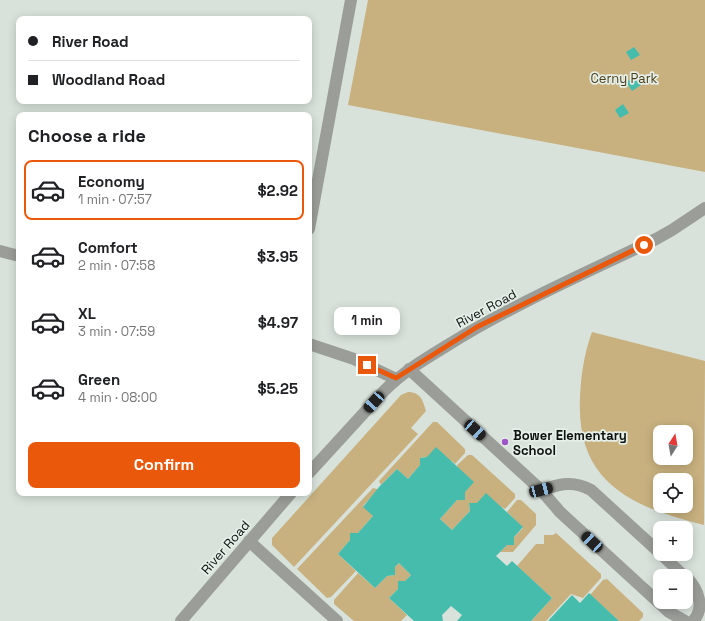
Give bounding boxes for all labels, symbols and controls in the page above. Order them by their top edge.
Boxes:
text: River Road [52,32,129,51]
text: Woodland Road [52,70,165,89]
park label: Cerny Park [590,70,658,87]
text: Choose a ride [28,124,146,147]
icon: car [30,172,66,208]
text: Economy [78,172,145,191]
text: $2.92 [257,181,298,200]
text: 1 min · 07:57 [78,191,152,208]
route start [635,236,653,254]
icon: car [30,238,66,274]
text: Comfort [78,238,138,257]
text: $3.95 [257,247,298,266]
text: 2 min · 07:58 [78,257,155,274]
street label: River Road [453,285,519,331]
icon: car [30,304,66,340]
text: XL [78,304,96,323]
callout: 1 min [334,307,400,335]
text: 1 min [351,312,383,329]
text: $4.97 [258,313,298,332]
text: 3 min · 07:59 [78,323,155,340]
route end [358,356,376,374]
icon: car [30,370,66,406]
text: Green [78,370,120,389]
text: $5.25 [258,379,298,398]
text: 4 min · 08:00 [78,389,157,406]
car [362,389,386,415]
car [462,418,488,442]
north arrow [653,425,693,465]
map controls [653,425,693,609]
place label: Bower Elementary School [513,427,627,459]
marker: Bower Elementary School [500,437,510,447]
button: Confirm [28,442,300,488]
button: locate [653,473,693,513]
car [528,481,554,499]
street label: River Road [197,517,253,578]
button: + [653,521,693,561]
car [579,529,605,555]
button: − [653,569,693,609]

